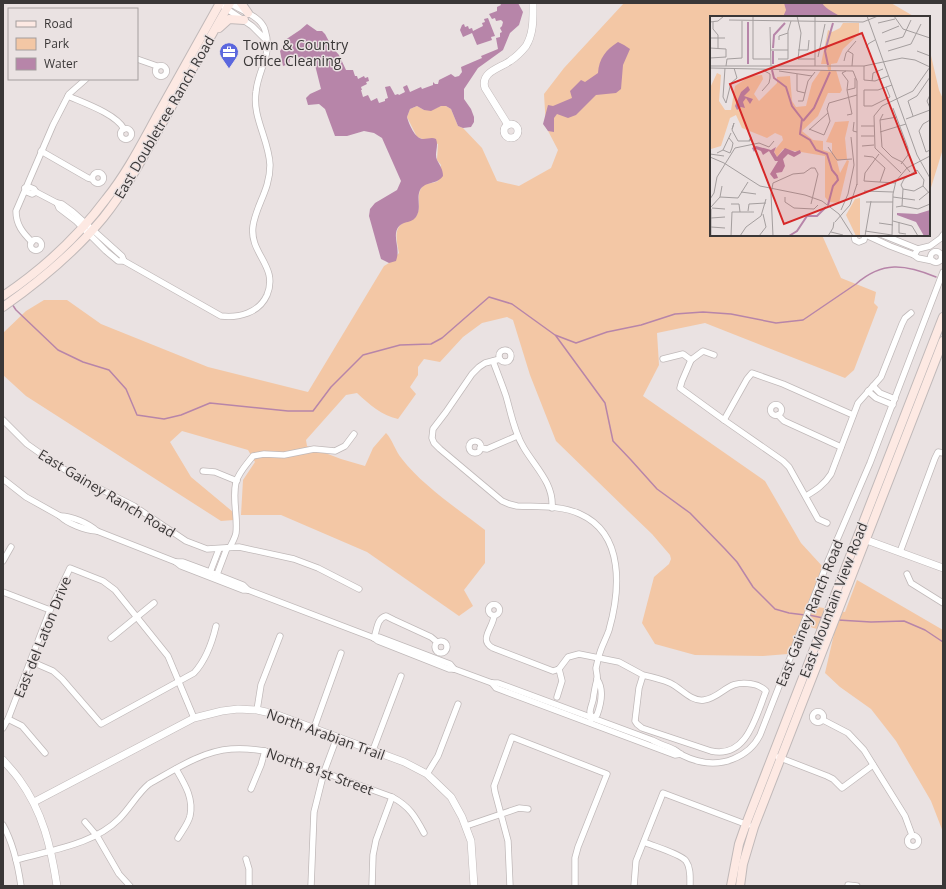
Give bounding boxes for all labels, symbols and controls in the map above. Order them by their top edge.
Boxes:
legend [8,8,138,80]
text: Road [44,15,73,32]
inset map [710,16,930,236]
street label: East Doubletree Ranch Road [109,32,219,202]
text: Park [44,35,70,52]
place label: Town & Country Office Cleaning [243,35,349,70]
office icon: Town & Country Office Cleaning [218,41,240,69]
text: Water [44,55,78,72]
street label: East Gainey Ranch Road [35,444,179,542]
street label: East Mountain View Road [795,519,871,681]
street label: East Gainey Ranch Road [771,537,847,689]
street label: East del Laton Drive [9,573,75,701]
street label: North Arabian Trail [264,704,388,764]
street label: North 81st Street [264,743,376,799]

